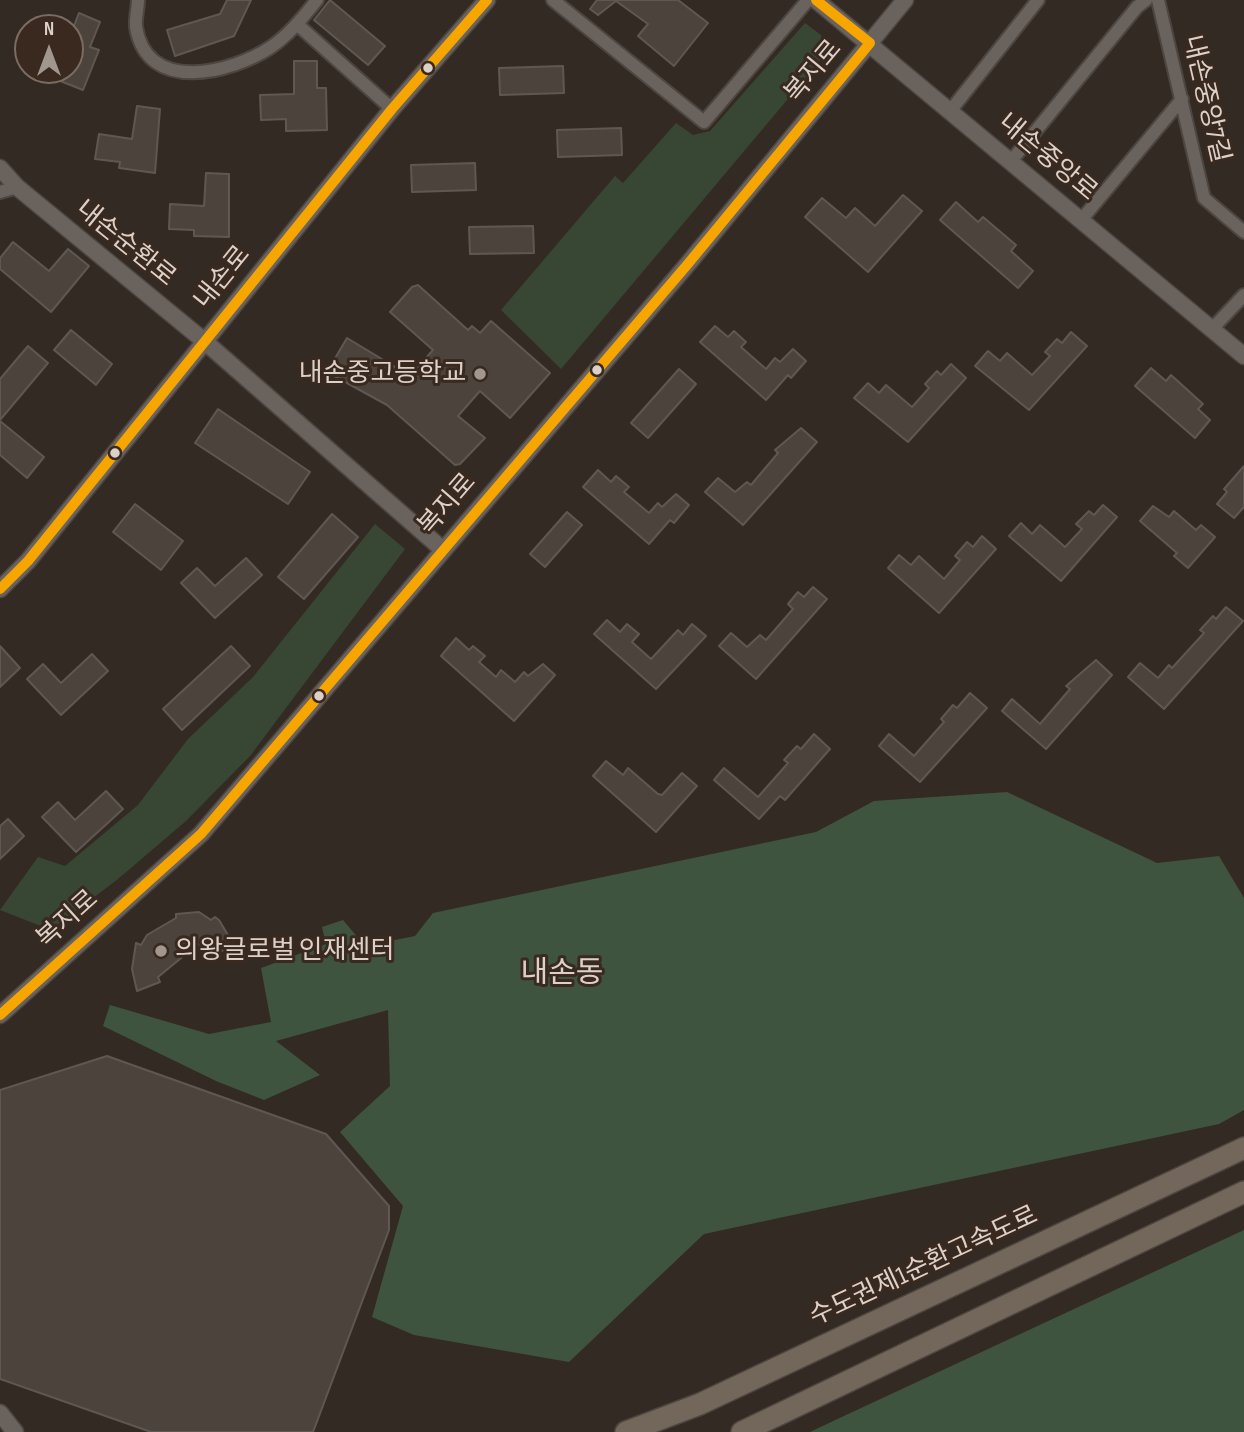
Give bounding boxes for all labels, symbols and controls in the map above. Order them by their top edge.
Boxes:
north arrow [14,14,84,84]
text: N [44,18,54,41]
street label: 내손중앙7길 [1175,32,1235,166]
street label: 복지로 [779,34,849,110]
unlabelled marker [421,61,435,75]
street label: 내손중앙로 [991,108,1103,208]
street label: 내손순환로 [69,194,181,294]
street label: 내손로 [188,240,258,316]
place label: 내손중고등학교 [299,358,466,390]
unlabelled marker [590,363,604,377]
marker: 내손중고등학교 [472,366,488,382]
unlabelled marker [108,446,122,460]
street label: 복지로 [413,468,483,542]
unlabelled marker [312,689,326,703]
street label: 복지로 [31,884,105,956]
place label: 의왕글로벌 인재센터 [175,935,394,967]
marker: 의왕글로벌 인재센터 [153,943,169,959]
district label: 내손동 [521,956,603,992]
street label: 수도권제1순환고속도로 [805,1200,1043,1334]

